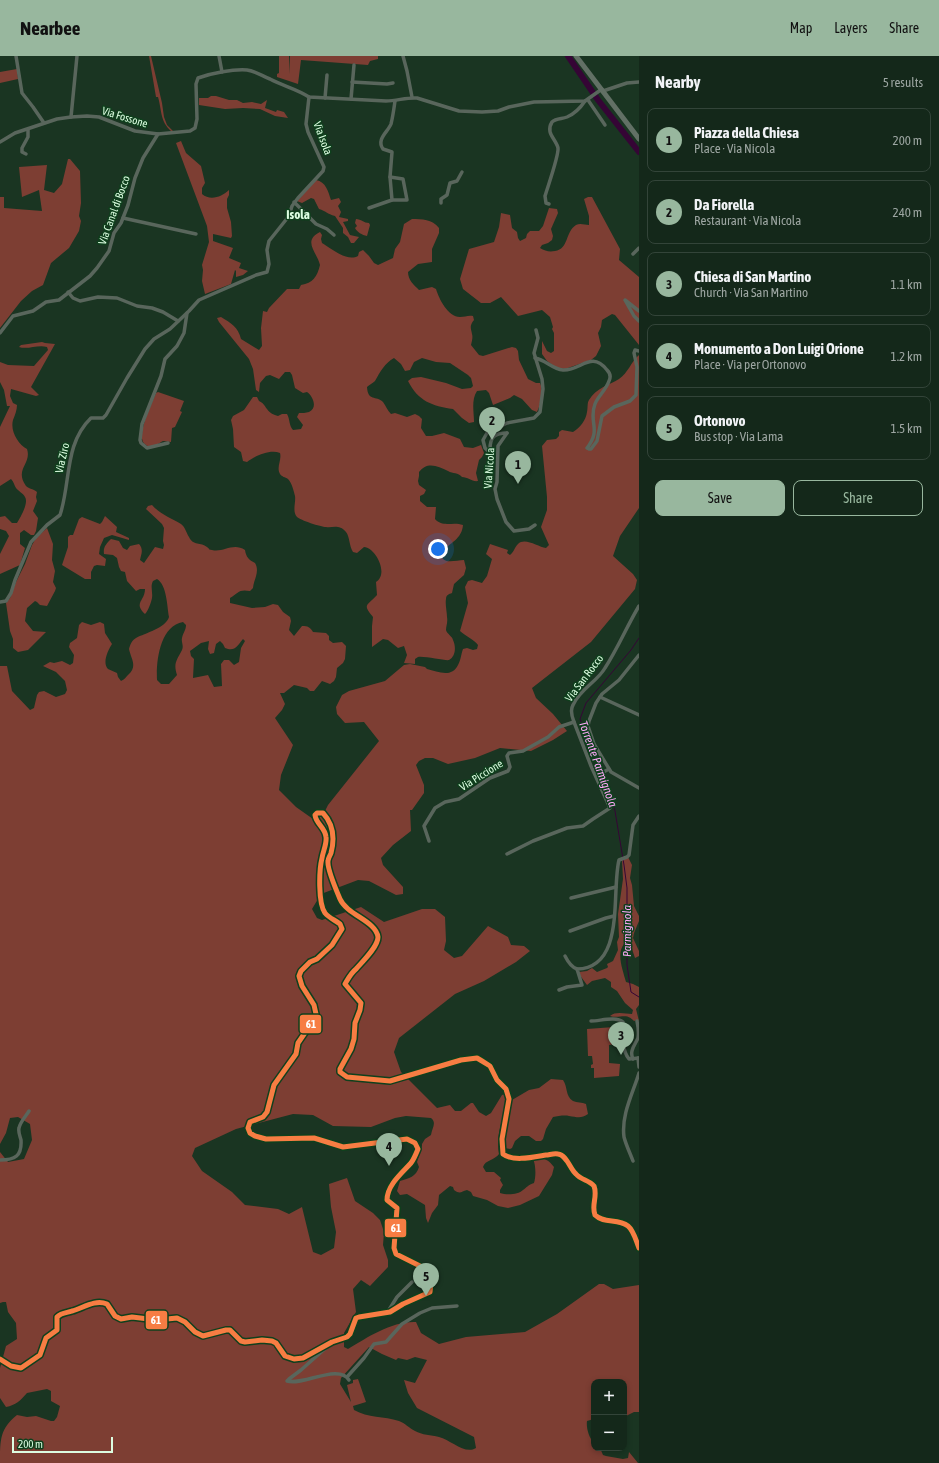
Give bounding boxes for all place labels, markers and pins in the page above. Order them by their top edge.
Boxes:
pin: 2 [479,407,505,440]
pin: 1 [505,451,531,484]
pin: 3 [608,1022,634,1055]
pin: 4 [376,1133,402,1166]
pin: 5 [413,1263,439,1296]

